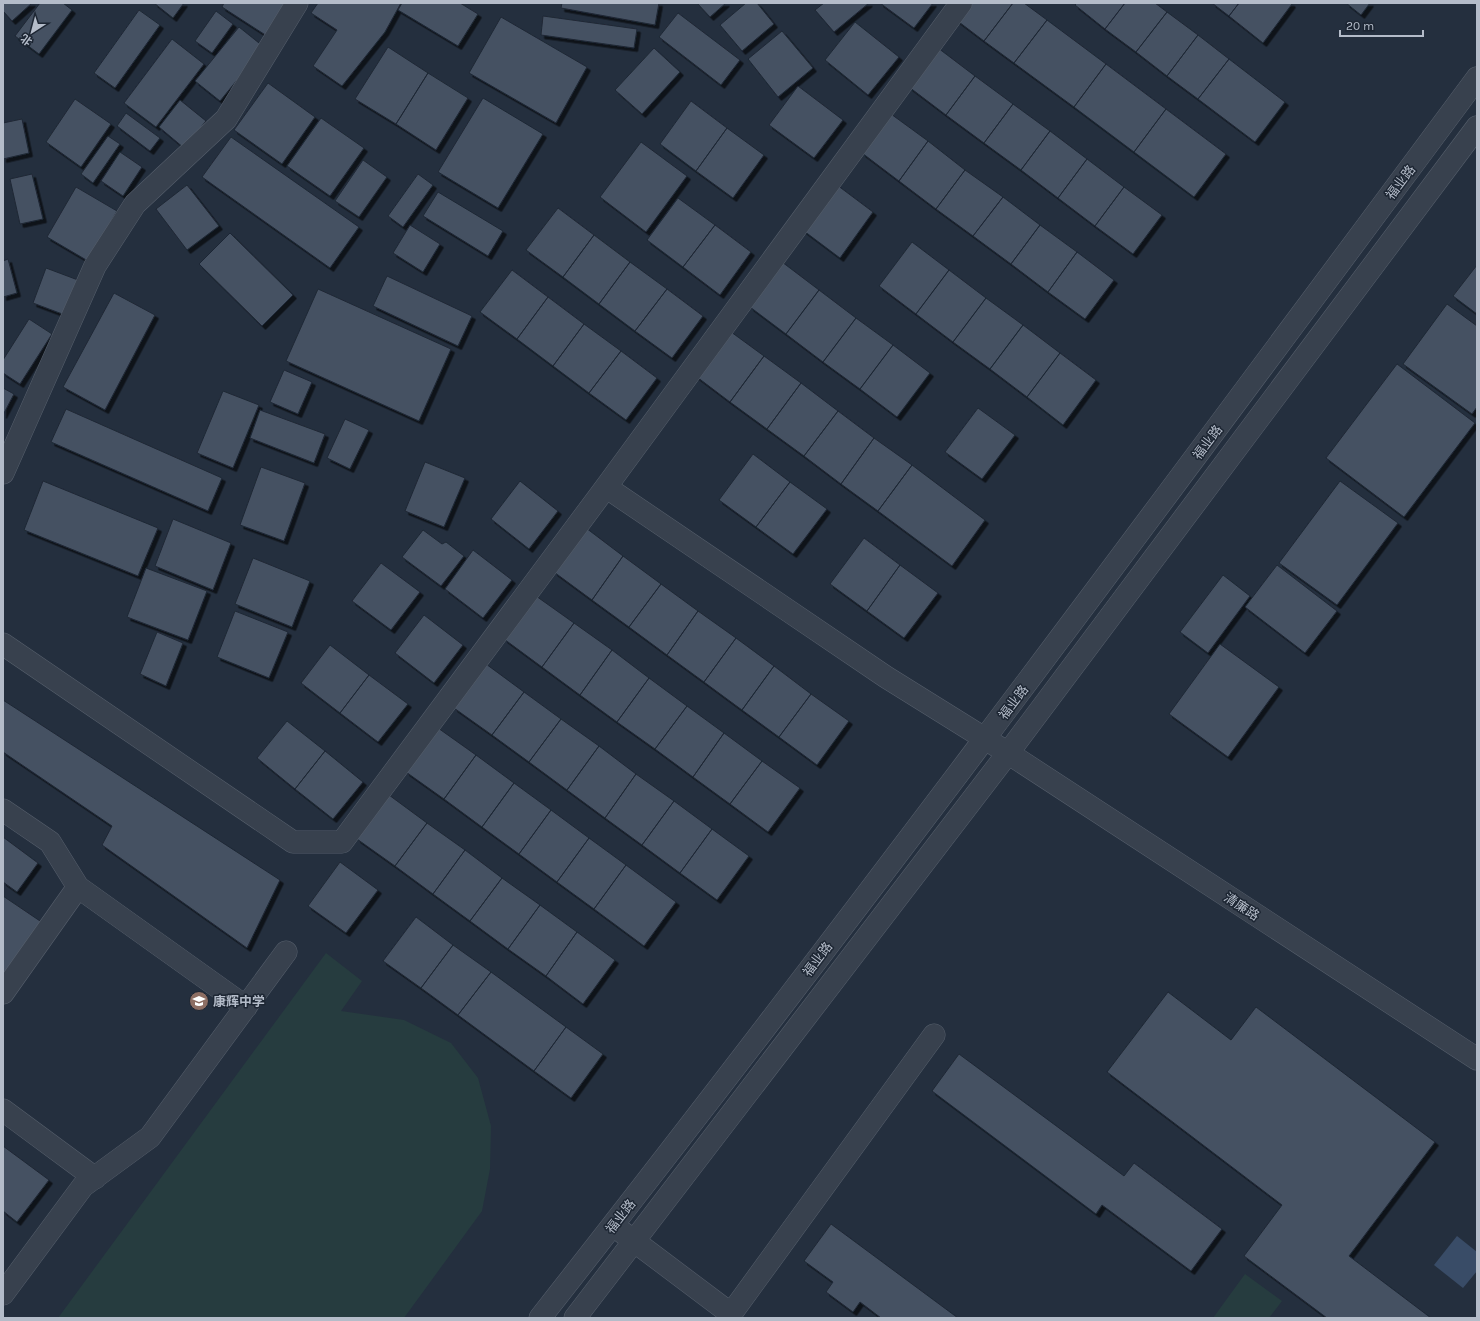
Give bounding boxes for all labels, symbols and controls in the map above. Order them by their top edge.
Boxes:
north arrow [12,12,52,52]
scale bar [1340,12,1423,38]
text: 20 m [1346,19,1374,33]
text: 北 [18,31,35,48]
street label: 福业路 [1383,162,1418,202]
street label: 福业路 [1190,422,1225,462]
street label: 福业路 [996,682,1031,722]
street label: 清廉路 [1221,890,1262,923]
street label: 福业路 [800,939,835,979]
school or university icon: 康辉中学 [188,990,210,1012]
place label: 康辉中学 [213,994,265,1009]
street label: 福业路 [602,1196,638,1236]

